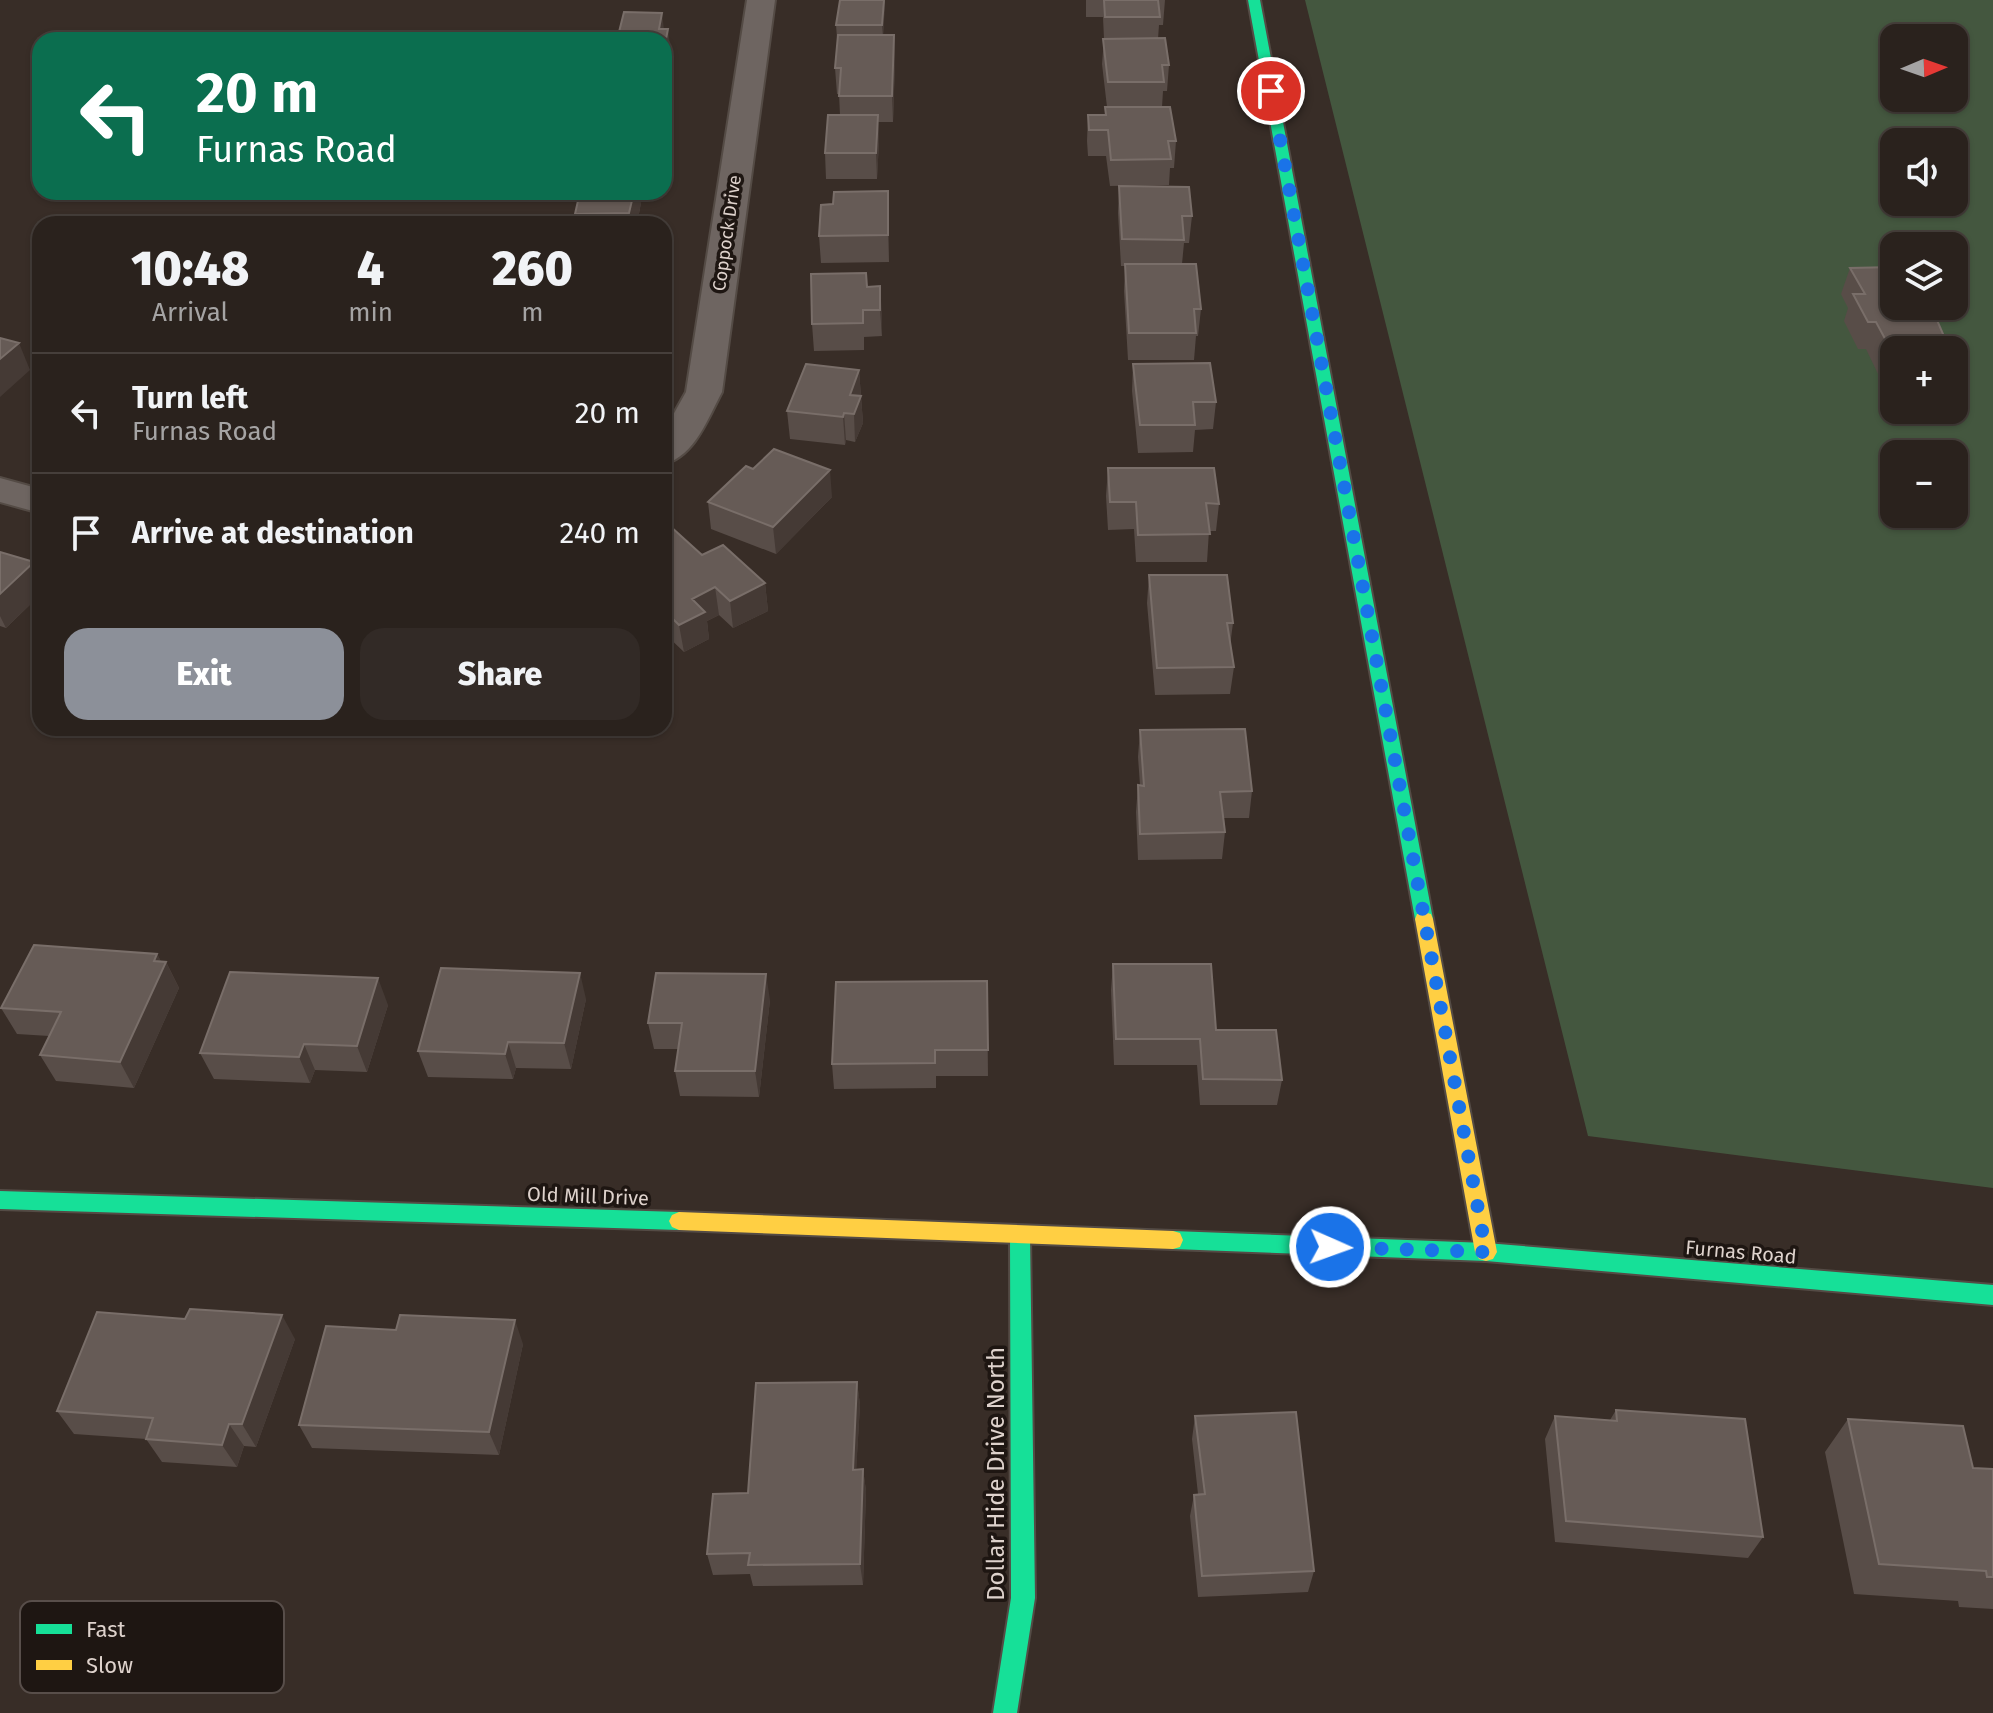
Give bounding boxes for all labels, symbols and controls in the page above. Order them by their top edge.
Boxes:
north arrow [1880,24,1968,112]
map controls [1880,24,1968,528]
pin [1237,57,1305,125]
text: 20 m [196,60,318,127]
icon: left [64,64,168,168]
icon: arrive [1249,69,1293,113]
text: Furnas Road [196,128,397,172]
button: sound [1880,128,1968,216]
street label: Coppock Drive [708,174,746,292]
button: layers [1880,232,1968,320]
text: 10:48 [131,240,249,298]
text: 4 [357,240,384,298]
text: 260 [492,240,573,298]
text: Arrival [152,297,228,328]
text: min [348,297,393,328]
text: m [521,297,544,328]
button: + [1880,336,1968,424]
text: Turn left [132,380,248,416]
icon: left [64,391,108,435]
text: 20 m [575,395,640,431]
text: Furnas Road [132,416,277,447]
button: − [1880,440,1968,528]
icon: arrive [64,511,108,555]
text: Arrive at destination [132,515,414,551]
text: 240 m [560,515,640,551]
button: Exit [64,628,344,720]
button: Share [360,628,640,720]
street label: Old Mill Drive [527,1182,649,1210]
position arrow [1288,1205,1372,1289]
street label: Furnas Road [1684,1235,1798,1269]
street label: Dollar Hide Drive North [982,1347,1010,1601]
legend [20,1601,284,1693]
text: Fast [86,1616,126,1643]
text: Slow [86,1652,133,1679]

